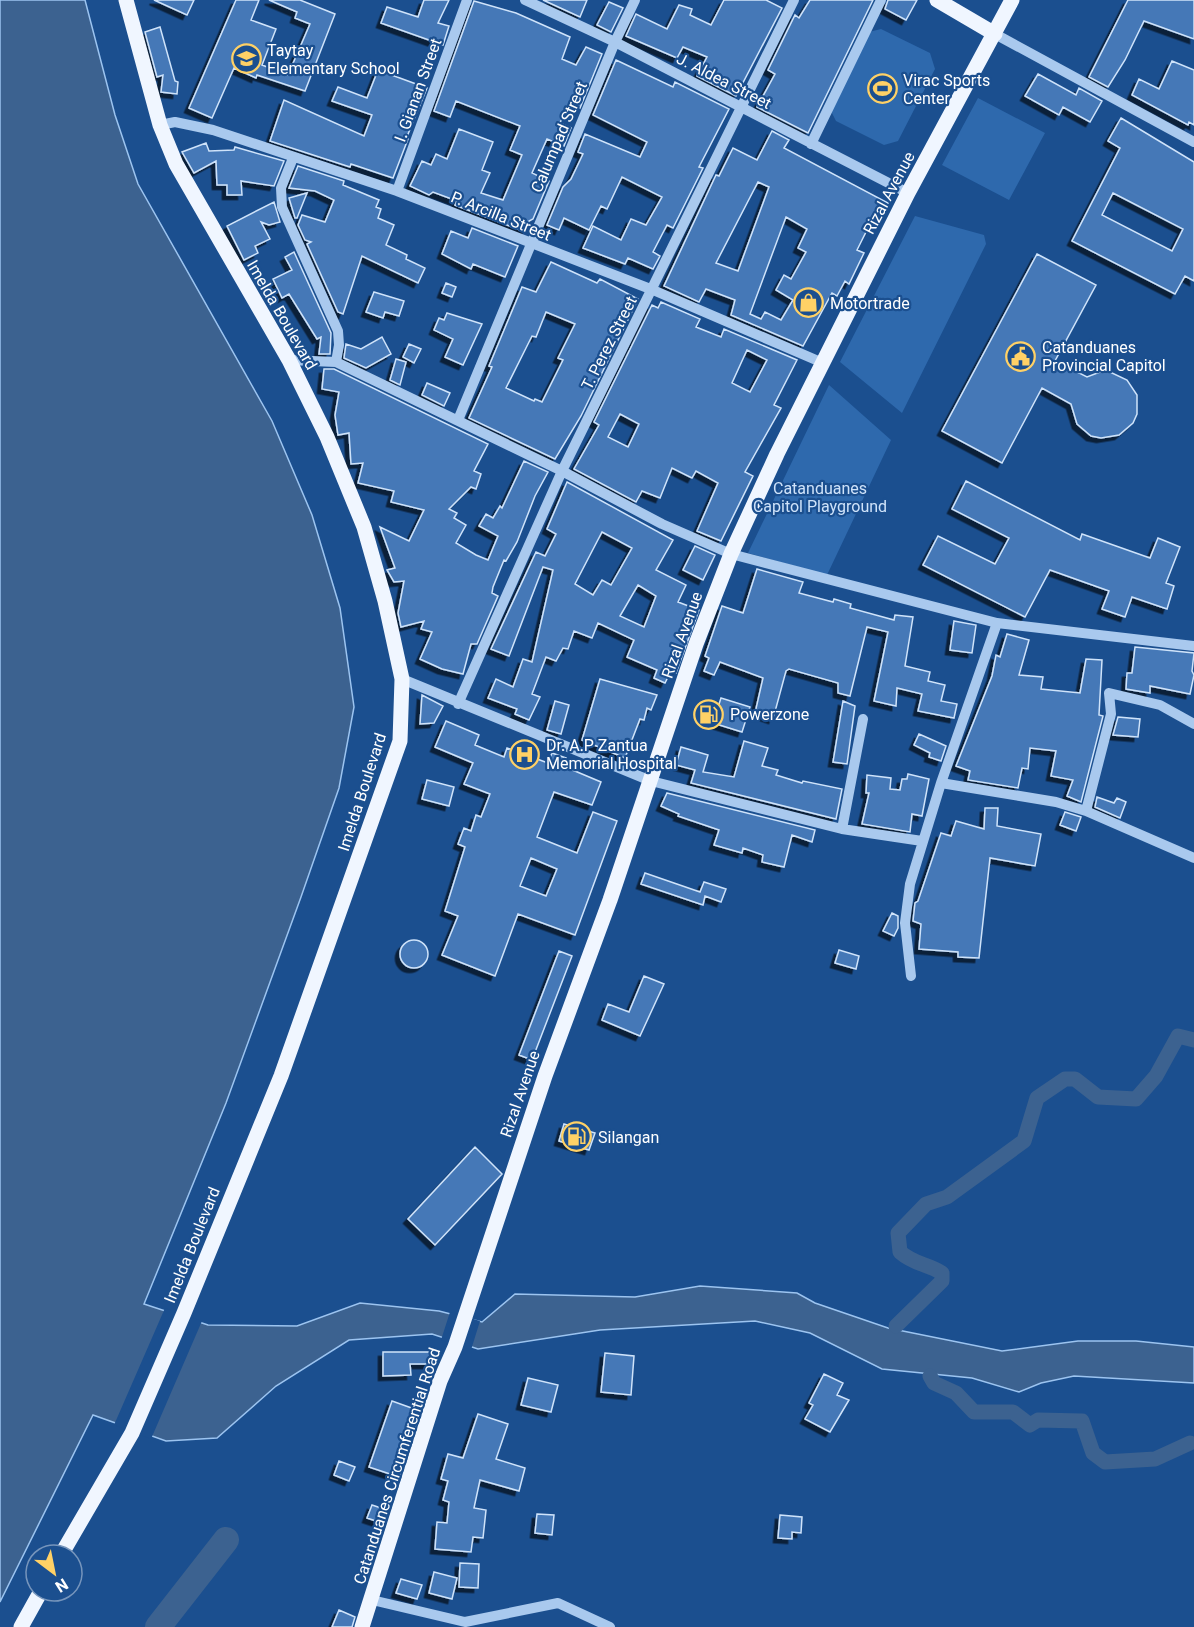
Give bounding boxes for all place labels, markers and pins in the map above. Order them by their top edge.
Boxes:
place label: Taytay Elementary School [267,41,400,78]
school or university icon: Taytay Elementary School [230,43,262,75]
place label: Virac Sports Center [903,71,990,108]
sports icon: Virac Sports Center [866,73,898,105]
shop icon: Motortrade [793,287,825,319]
place label: Motortrade [830,294,910,313]
place label: Catanduanes Provincial Capitol [1042,338,1166,375]
public building icon: Catanduanes Provincial Capitol [1005,340,1037,372]
fuel station icon: Powerzone [693,698,725,730]
place label: Powerzone [730,705,809,724]
place label: Dr. A.P Zantua Memorial Hospital [546,736,677,773]
hospital icon: Dr. A.P Zantua Memorial Hospital [509,738,541,770]
fuel station icon: Silangan [561,1121,593,1153]
place label: Silangan [598,1128,659,1147]

